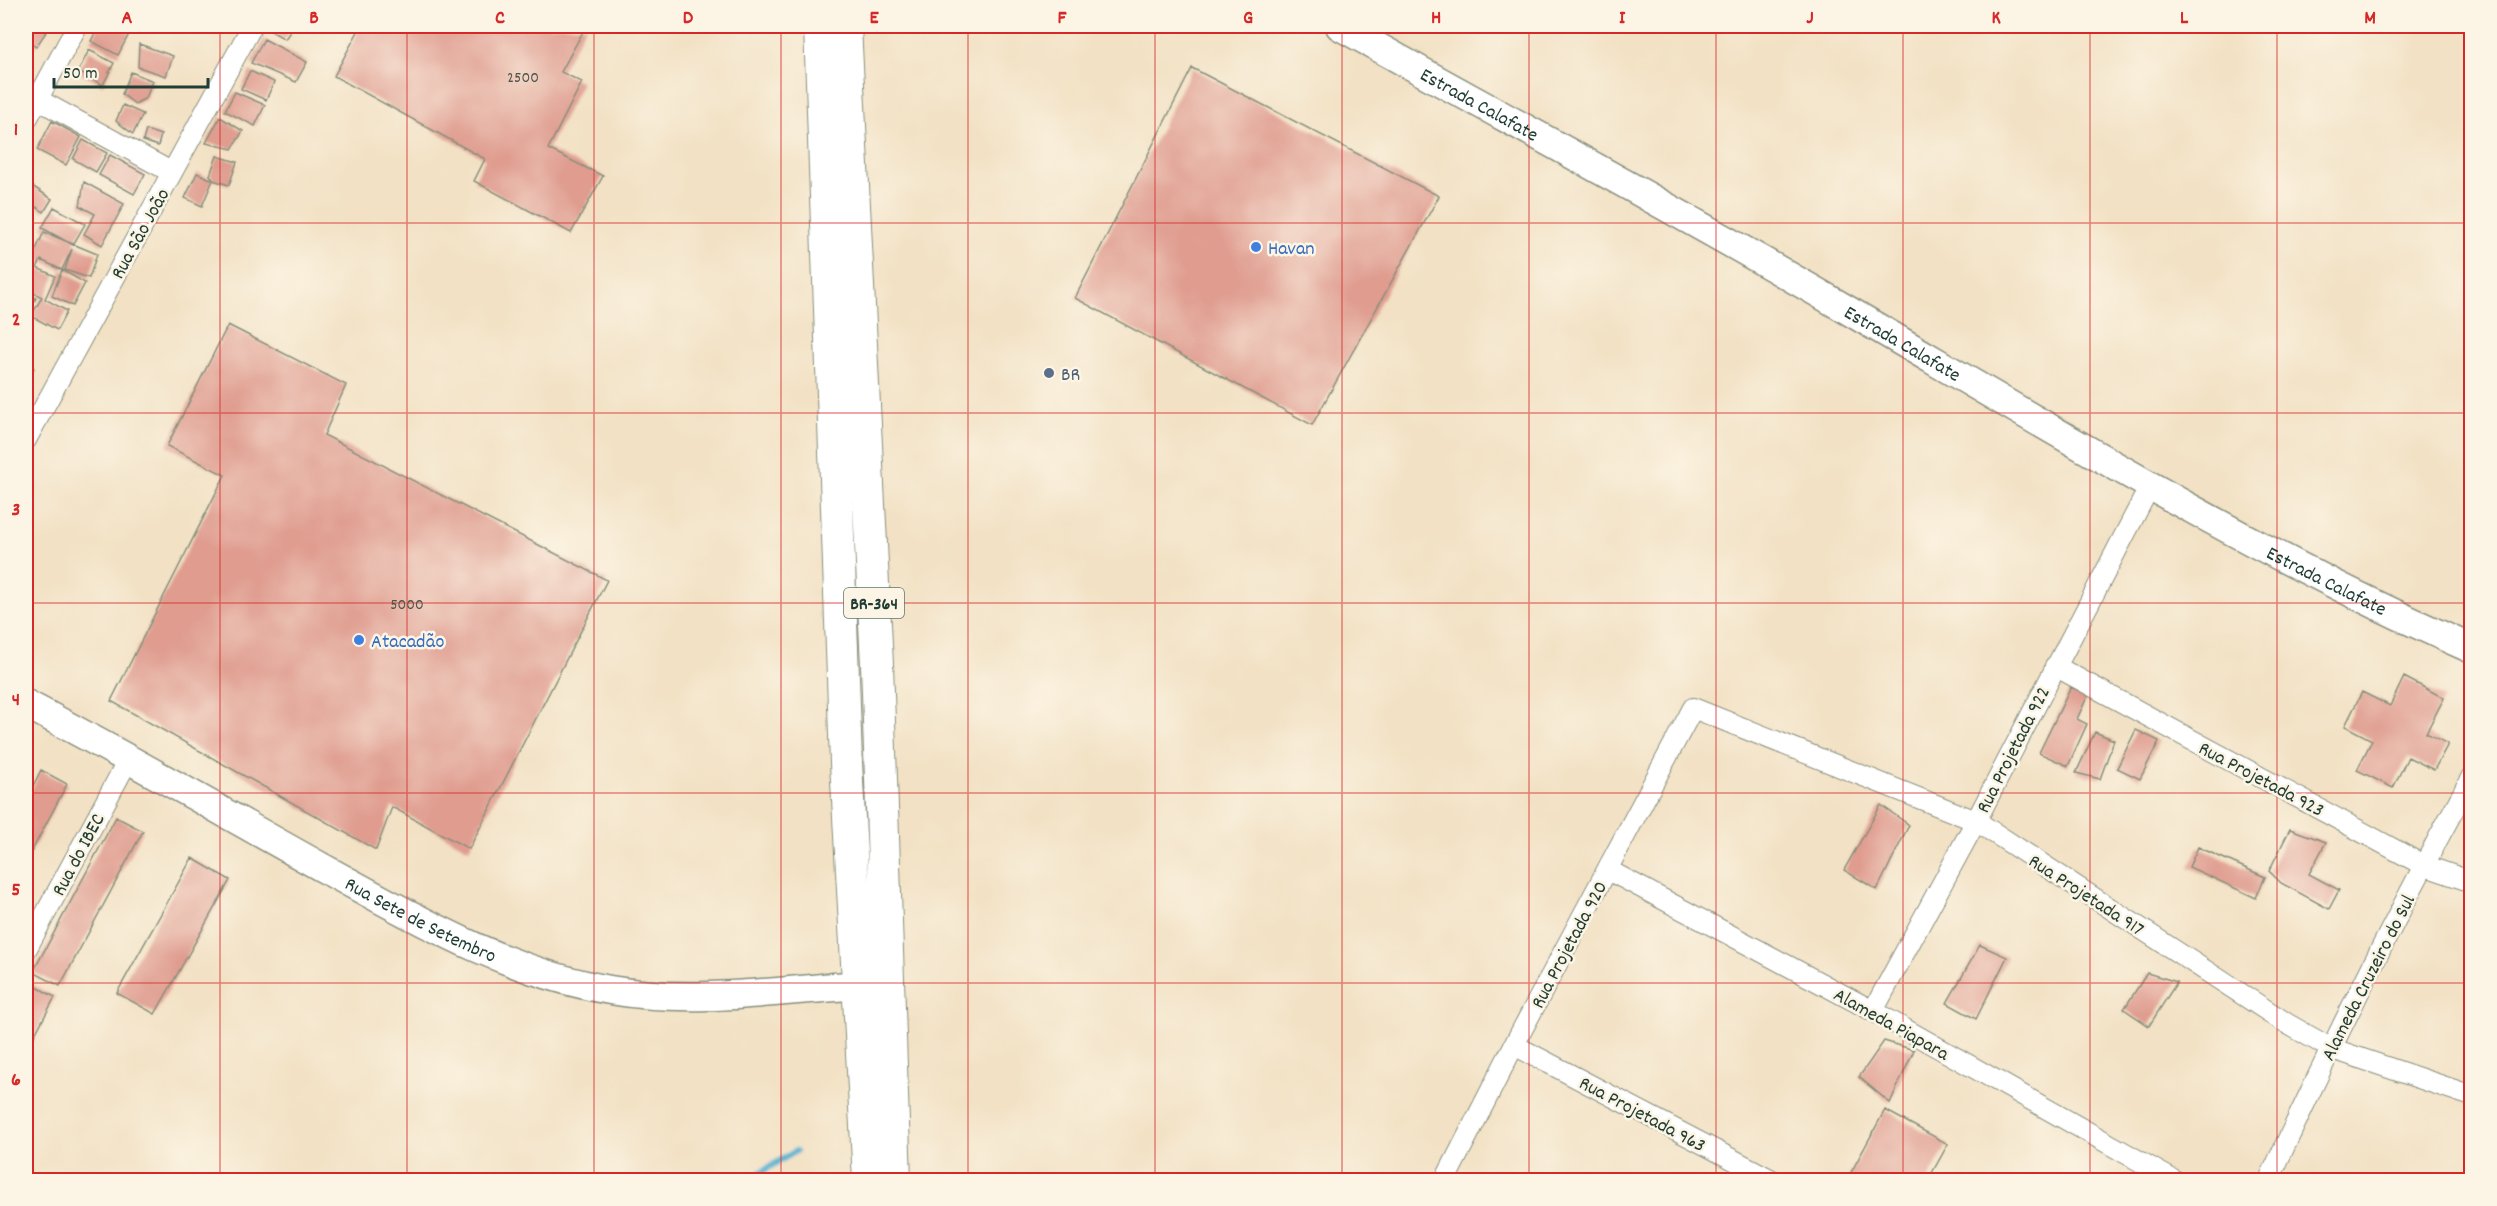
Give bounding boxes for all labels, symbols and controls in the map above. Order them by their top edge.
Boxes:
text: A [122,5,133,33]
text: B [309,5,319,33]
text: C [495,5,505,33]
text: D [683,5,694,33]
text: E [869,5,879,33]
text: F [1058,5,1068,33]
text: G [1243,5,1253,33]
text: H [1431,5,1441,33]
text: I [1619,5,1626,33]
text: J [1806,5,1814,33]
text: K [1991,5,2001,33]
text: L [2180,5,2189,33]
text: M [2364,5,2376,33]
scale bar [54,51,208,89]
text: 50 m [63,62,98,87]
street label: Estrada Calafate [1414,62,1543,150]
house number: 2500 [507,67,539,90]
text: 1 [14,117,18,145]
street label: Rua São João [105,184,178,285]
place label: Havan [1268,236,1315,264]
marker: Havan [1249,240,1263,254]
street label: Estrada Calafate [1838,300,1965,391]
text: 2 [12,307,20,335]
place label: BR [1061,362,1080,390]
marker: BR [1042,366,1056,380]
text: 3 [12,497,20,525]
street label: Estrada Calafate [2261,541,2391,625]
road number: BR-364 [844,588,904,618]
house number: 5000 [390,594,424,617]
place label: Atacadão [371,629,444,657]
marker: Atacadão [352,633,366,647]
street label: Rua Projetada 922 [1971,682,2059,818]
text: 4 [12,687,20,715]
street label: Rua Projetada 923 [2193,736,2328,826]
street label: Rua do IBEC [46,809,113,902]
street label: Rua Projetada 917 [2022,849,2149,944]
street label: Rua Sete de Setembro [339,872,500,972]
text: 5 [11,877,21,905]
street label: Rua Projetada 920 [1525,877,1616,1014]
street label: Alameda Cruzeiro do Sul [2316,890,2424,1066]
street label: Alameda Piapara [1828,982,1954,1069]
text: 6 [11,1067,21,1095]
street label: Rua Projetada 963 [1573,1070,1710,1161]

